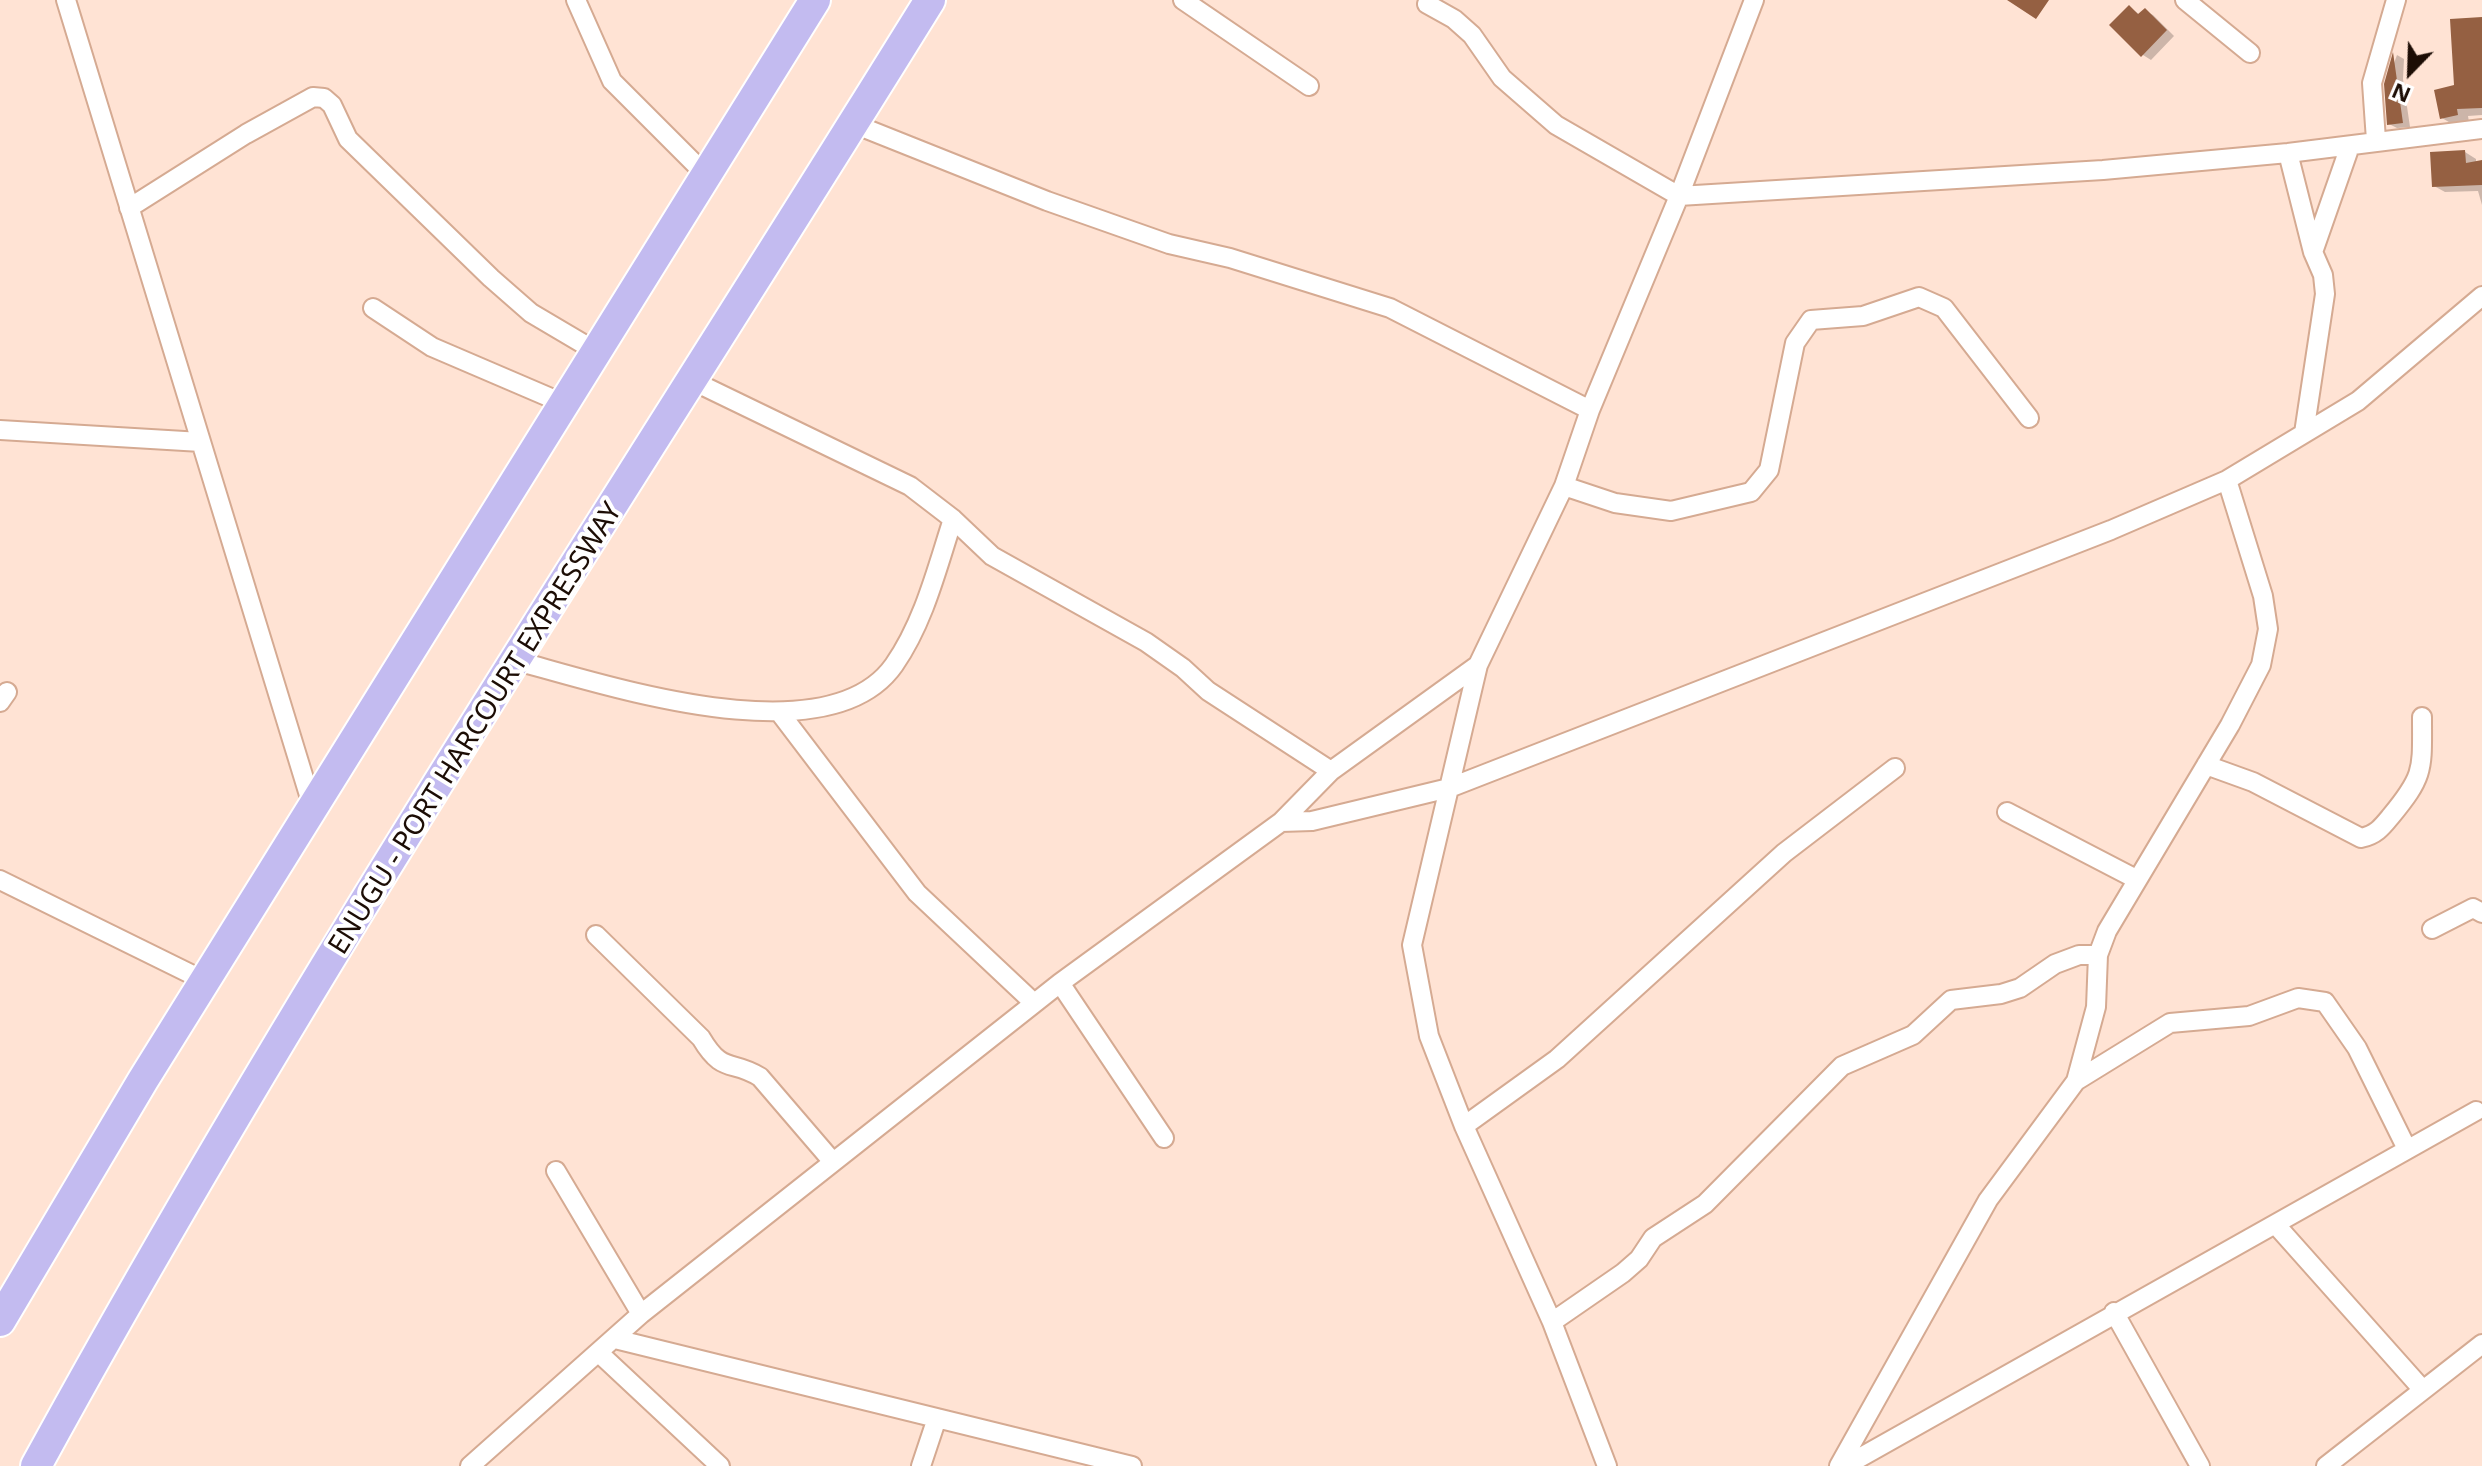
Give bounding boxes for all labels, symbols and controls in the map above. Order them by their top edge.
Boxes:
north arrow [2370,32,2450,112]
text: N [2387,77,2415,111]
street label: ENUGU - PORT HARCOURT EXPRESSWAY [322,497,630,961]

